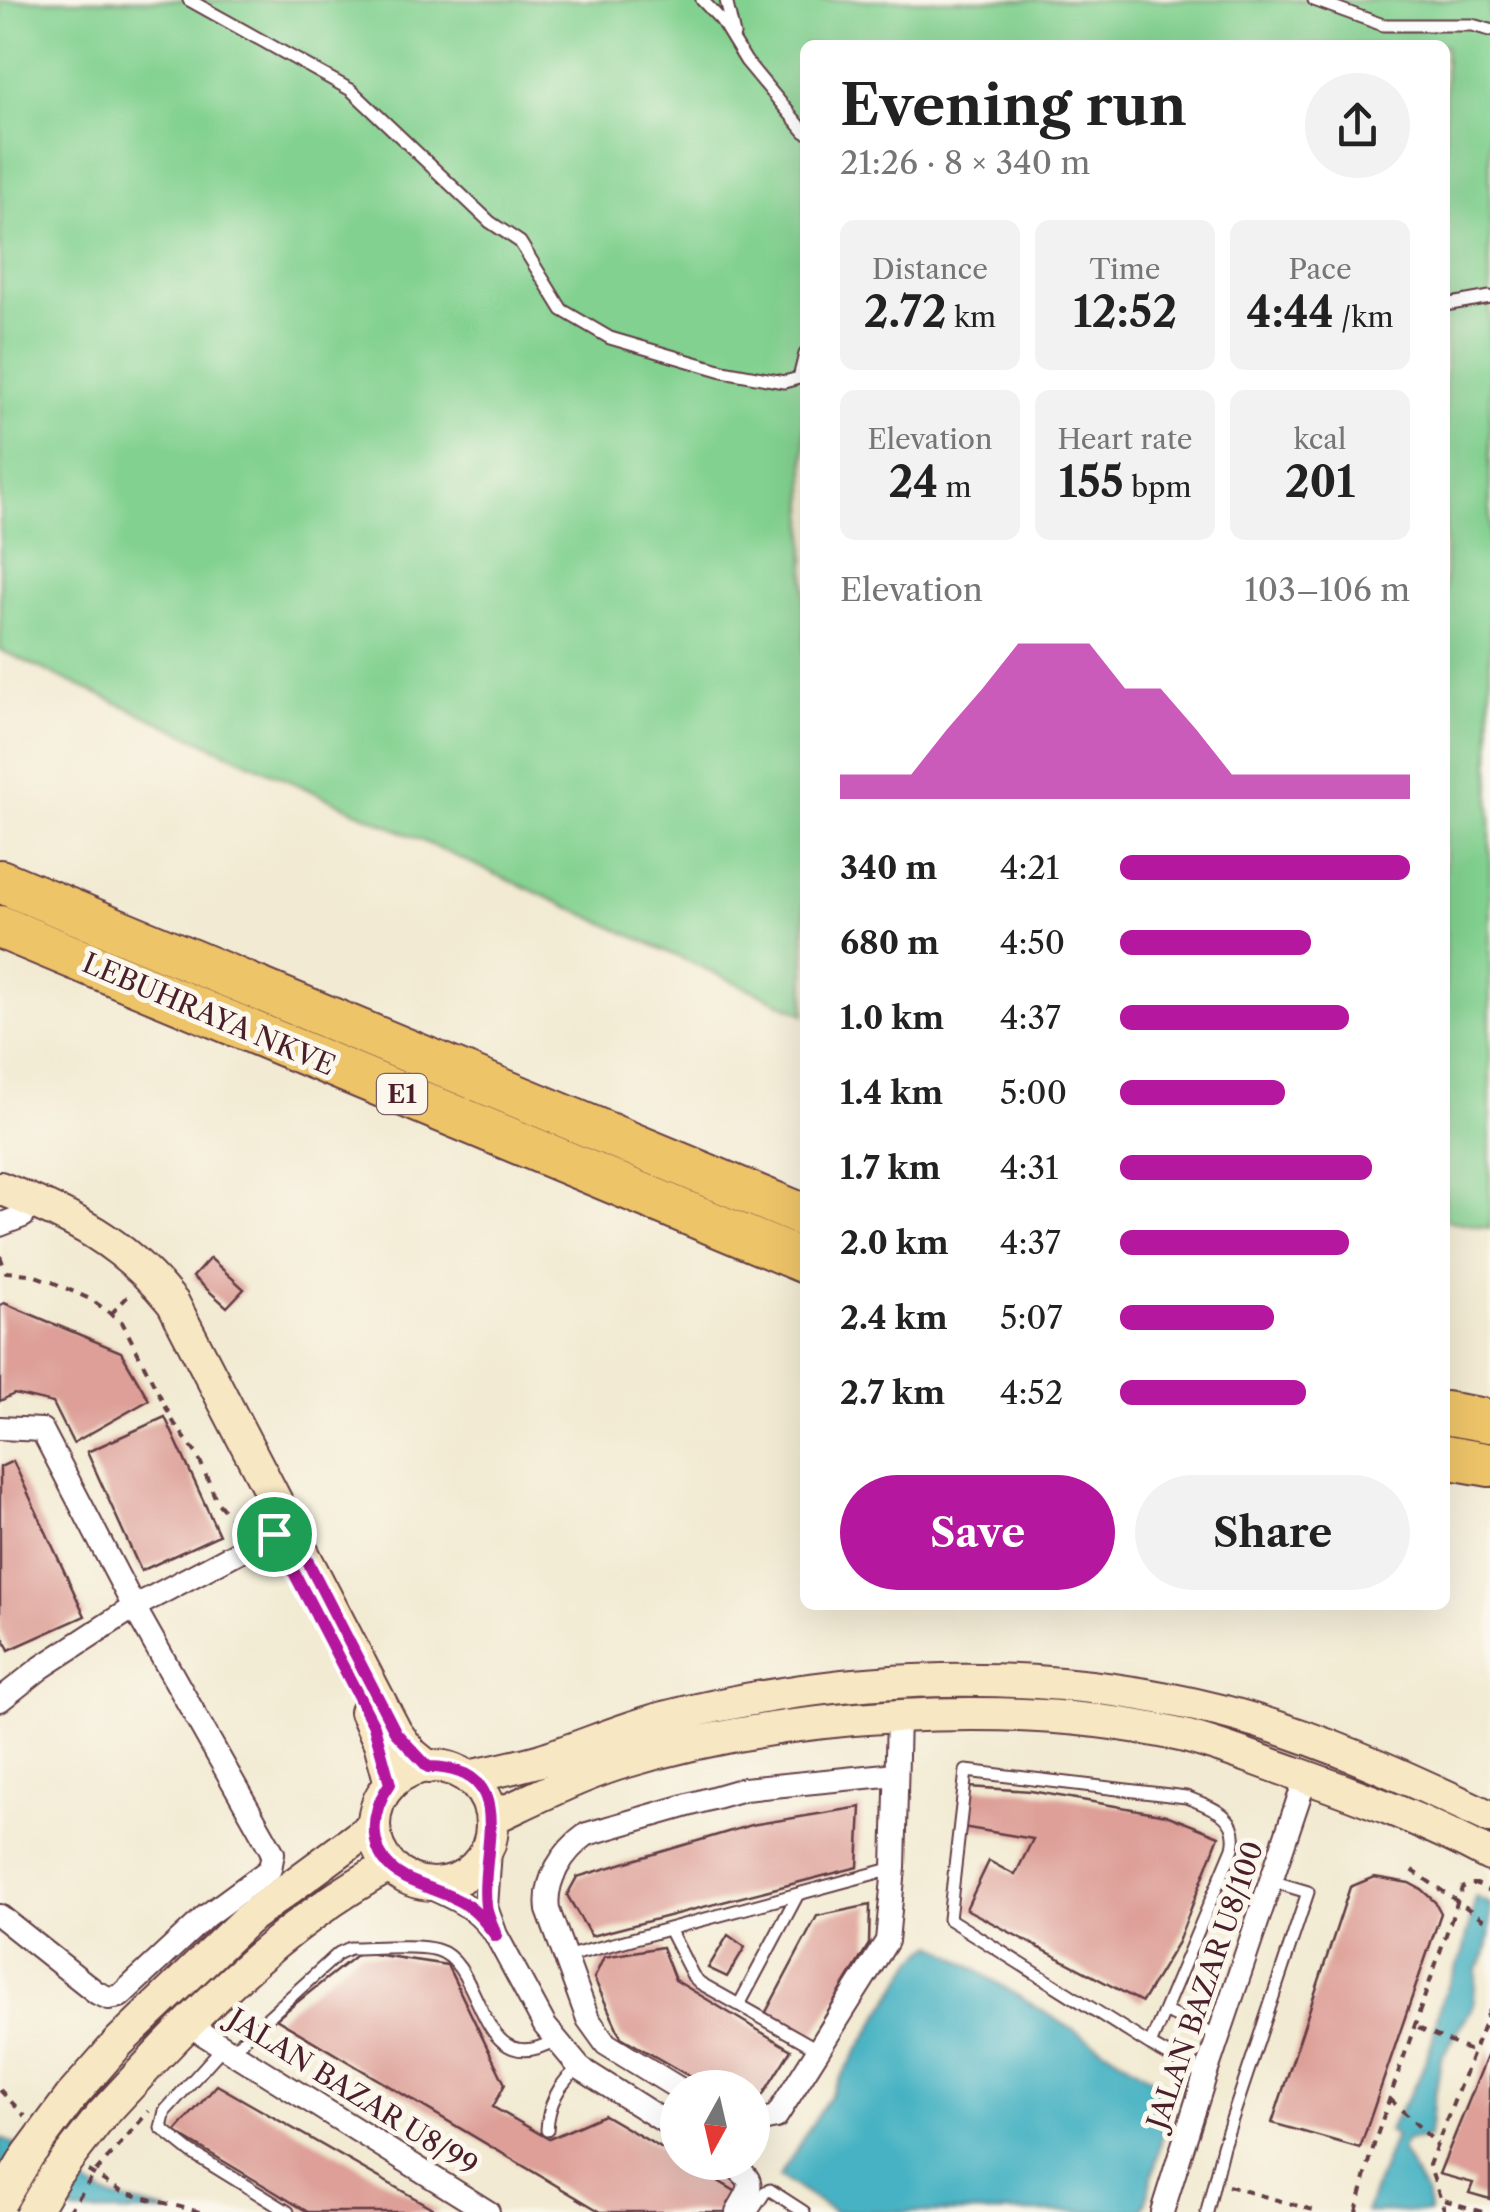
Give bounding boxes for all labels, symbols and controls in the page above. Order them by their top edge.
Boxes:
text: Evening run [840,72,1187,139]
button: share [1305,73,1410,178]
text: 21:26 · 8 × 340 m [840,143,1090,182]
text: Distance [872,252,988,286]
text: Time [1090,252,1160,286]
text: Pace [1288,252,1352,286]
text: 2.72 [864,286,946,338]
text: 12:52 [1073,286,1177,338]
text: 4:44 [1247,286,1334,338]
text: km [946,300,996,334]
text: /km [1334,300,1393,334]
text: Elevation [867,422,993,456]
text: Heart rate [1058,422,1192,456]
text: kcal [1294,422,1346,456]
text: 24 [888,456,938,508]
text: 155 [1059,456,1124,508]
text: 201 [1285,456,1355,508]
text: m [938,470,972,504]
text: bpm [1124,470,1191,504]
text: Elevation [840,570,983,609]
text: 103–106 m [1244,570,1410,609]
text: 340 m [840,848,937,887]
text: 4:21 [1000,848,1059,887]
text: 680 m [840,923,939,962]
text: 4:50 [1000,923,1065,962]
street label: LEBUHRAYA NKVE [78,945,340,1083]
text: 1.0 km [840,998,944,1037]
text: 4:37 [1000,998,1061,1037]
text: 1.4 km [840,1073,943,1112]
text: 5:00 [1000,1073,1067,1112]
road number: E1 [377,1074,427,1114]
text: 1.7 km [840,1148,941,1187]
text: 4:31 [1000,1148,1059,1187]
text: 2.0 km [840,1223,949,1262]
text: 4:37 [1000,1223,1061,1262]
text: 2.4 km [840,1298,948,1337]
text: 5:07 [1000,1298,1062,1337]
text: 2.7 km [840,1373,945,1412]
text: 4:52 [1000,1373,1063,1412]
button: Save [840,1475,1115,1590]
button: Share [1135,1475,1410,1590]
pin [232,1492,317,1577]
icon: arrive [247,1507,302,1562]
street label: JALAN BAZAR U8/100 [1138,1837,1270,2137]
street label: JALAN BAZAR U8/99 [219,1999,484,2183]
north arrow [660,2070,770,2180]
map controls [660,2070,770,2180]

